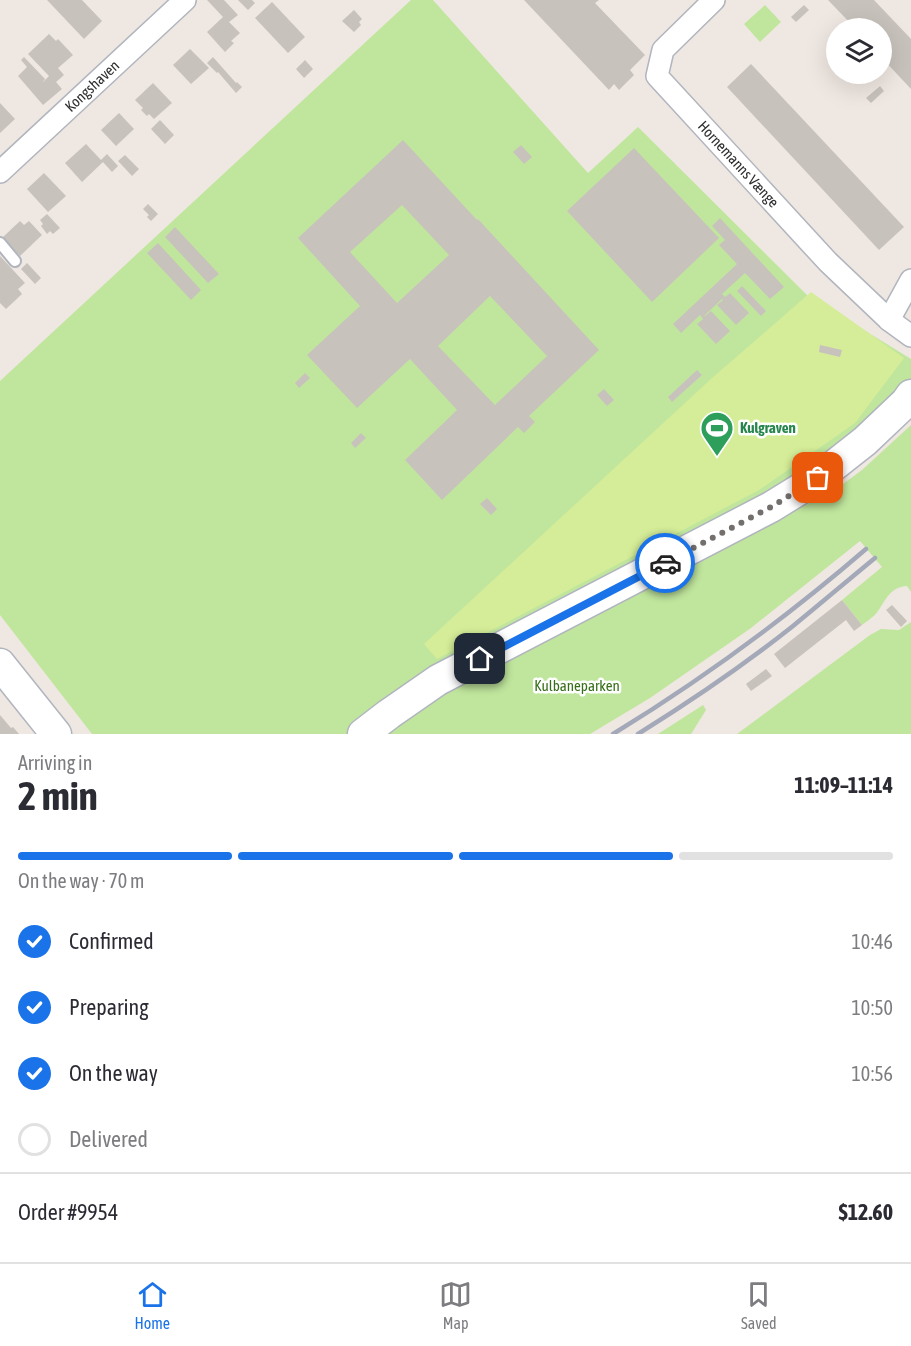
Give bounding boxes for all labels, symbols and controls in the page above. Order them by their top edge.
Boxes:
map controls [826,18,892,84]
button: layers [826,18,892,84]
street label: Kongshaven [61,57,122,115]
street label: Hornemanns Vænge [695,117,782,211]
sports icon: Kulgraven [699,410,735,457]
place label: Kulgraven [740,419,796,436]
pin [792,452,843,503]
icon: bag [801,461,834,494]
courier [635,533,695,593]
icon: car [649,547,682,580]
pin [454,633,505,684]
icon: home [463,642,496,675]
park label: Kulbaneparken [534,677,620,694]
text: Arriving in [18,751,92,774]
text: 11:09–11:14 [794,772,893,798]
text: 2 min [18,774,98,818]
text: On the way · 70 m [18,869,144,892]
icon: check [18,925,51,958]
text: Confirmed [69,928,154,954]
text: 10:46 [851,930,893,953]
icon: check [18,991,51,1024]
text: Preparing [69,994,149,1020]
text: 10:50 [851,996,893,1019]
icon: check [18,1057,51,1090]
text: On the way [69,1060,158,1086]
text: 10:56 [851,1062,893,1085]
text: Delivered [69,1126,148,1152]
text: Order #9954 [18,1199,118,1225]
text: $12.60 [838,1199,893,1225]
tab: Home [135,1278,170,1332]
tab: Map [439,1278,472,1332]
tab: Saved [741,1278,776,1332]

